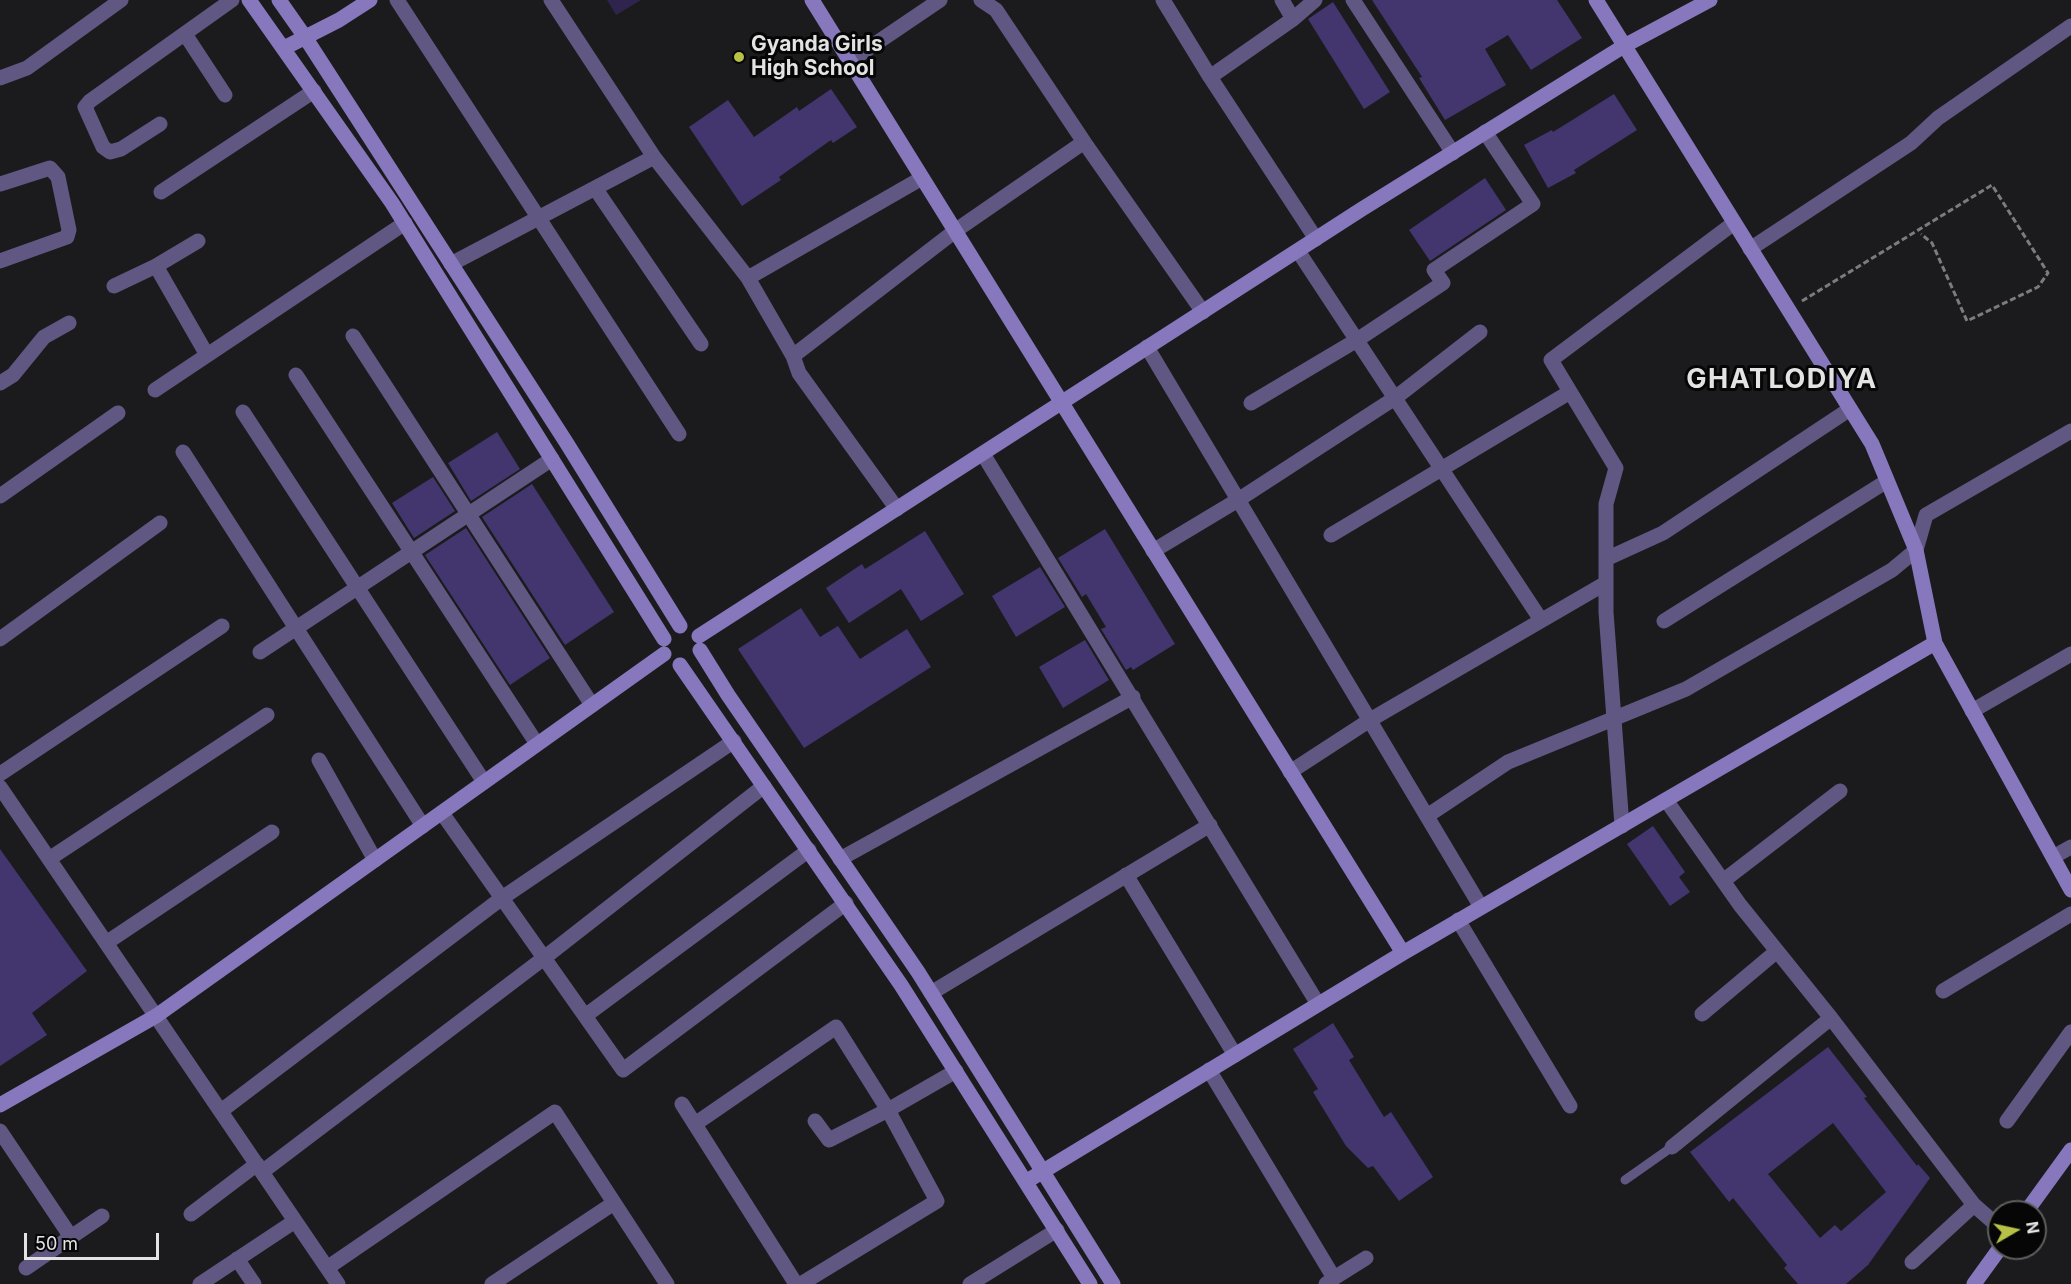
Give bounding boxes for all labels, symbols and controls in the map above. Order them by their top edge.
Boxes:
place label: Gyanda Girls High School [751,32,883,82]
marker: Gyanda Girls High School [732,50,746,64]
district label: GHATLODIYA [1686,364,1878,396]
north arrow [1987,1200,2047,1260]
text: N [2022,1220,2044,1235]
scale bar [27,1221,162,1259]
text: 50 m [35,1233,78,1254]

